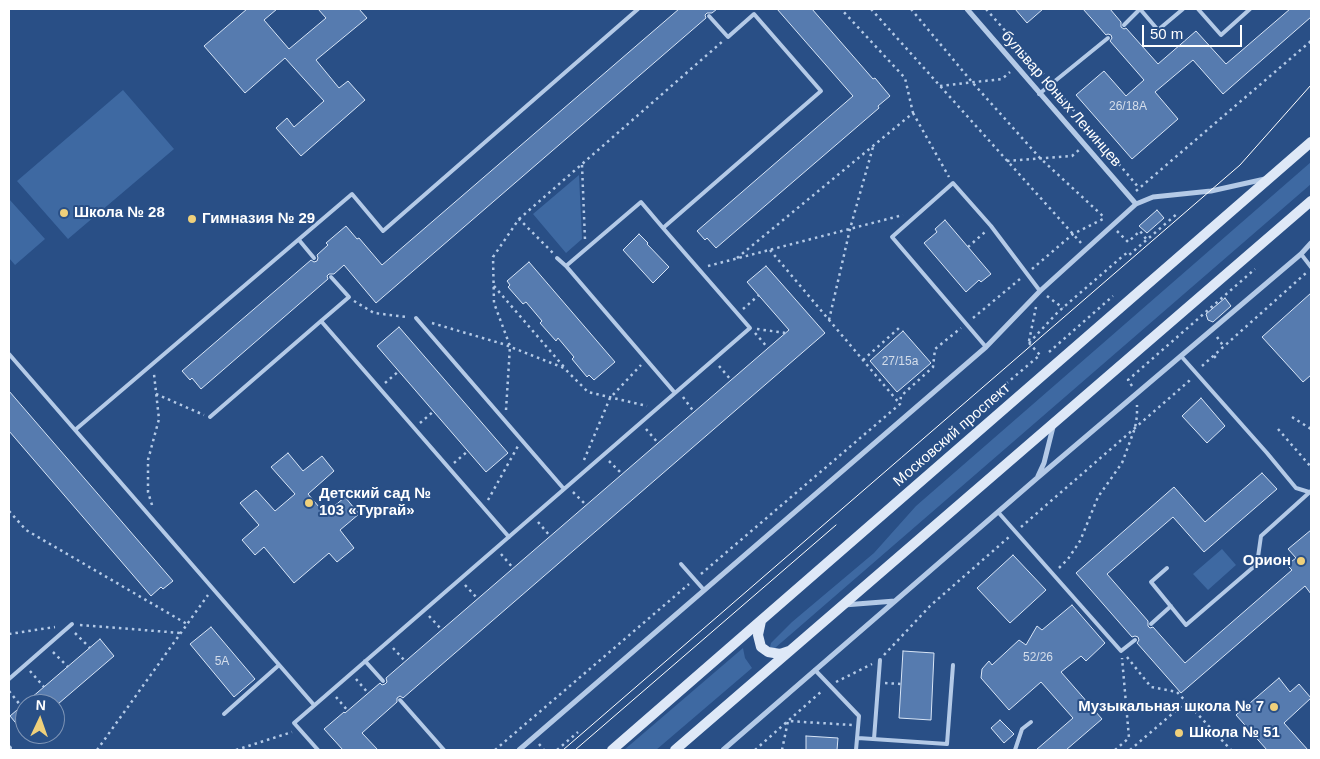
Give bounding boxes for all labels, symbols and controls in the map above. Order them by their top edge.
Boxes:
scale bar [1145,15,1245,47]
text: 50 m [1150,25,1183,42]
street label: бульвар Юных Ленинцев [997,27,1125,171]
house number: 26/18А [1109,100,1147,114]
place label: Школа № 28 [74,204,165,222]
marker: Школа № 28 [58,207,70,219]
place label: Гимназия № 29 [202,210,315,228]
marker: Гимназия № 29 [186,213,198,225]
house number: 27/15а [882,355,918,369]
street label: Московский проспект [890,379,1014,491]
place label: Детский сад № 103 «Тургай» [319,485,431,520]
marker: Детский сад № 103 «Тургай» [303,497,315,509]
place label: Орион [1243,552,1291,570]
marker: Орион [1295,555,1307,567]
house number: 52/26 [1023,651,1053,665]
house number: 5А [215,655,229,669]
north arrow [15,694,65,744]
text: N [35,697,46,713]
place label: Музыкальная школа № 7 [1078,698,1264,716]
marker: Музыкальная школа № 7 [1268,701,1280,713]
place label: Школа № 51 [1189,724,1280,742]
marker: Школа № 51 [1173,727,1185,739]

